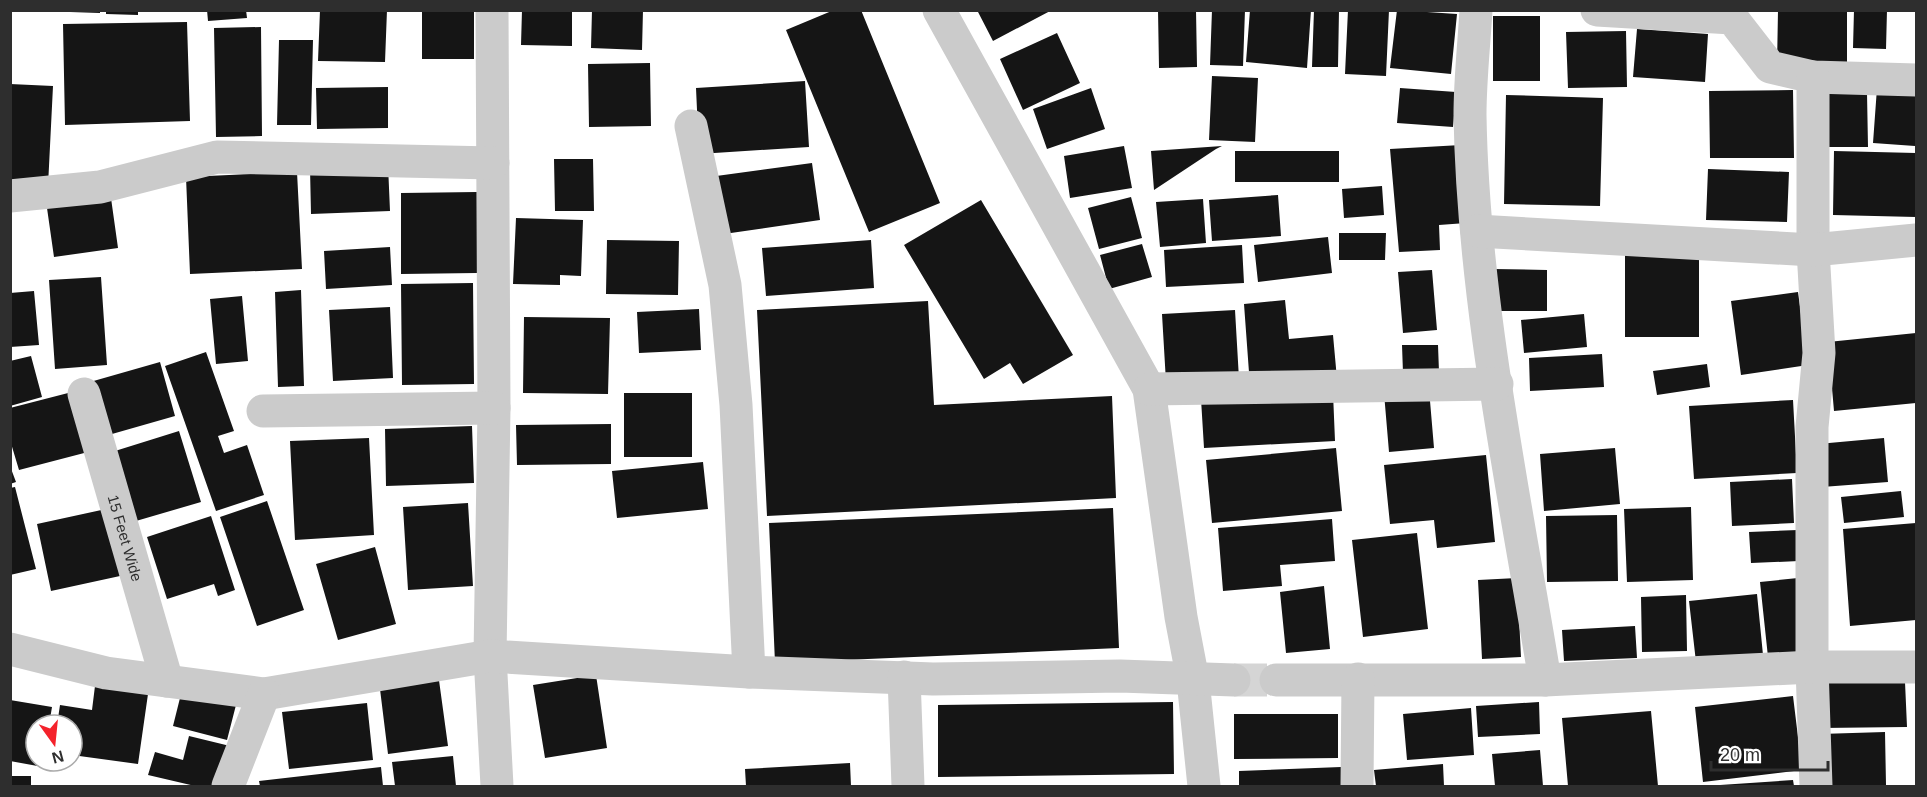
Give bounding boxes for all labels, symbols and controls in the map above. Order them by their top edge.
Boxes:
street label: 15 Feet Wide [105,493,146,583]
north arrow [24,713,84,773]
scale bar [1711,734,1828,772]
text: 20 m [1720,745,1760,765]
text: N [50,747,66,767]

